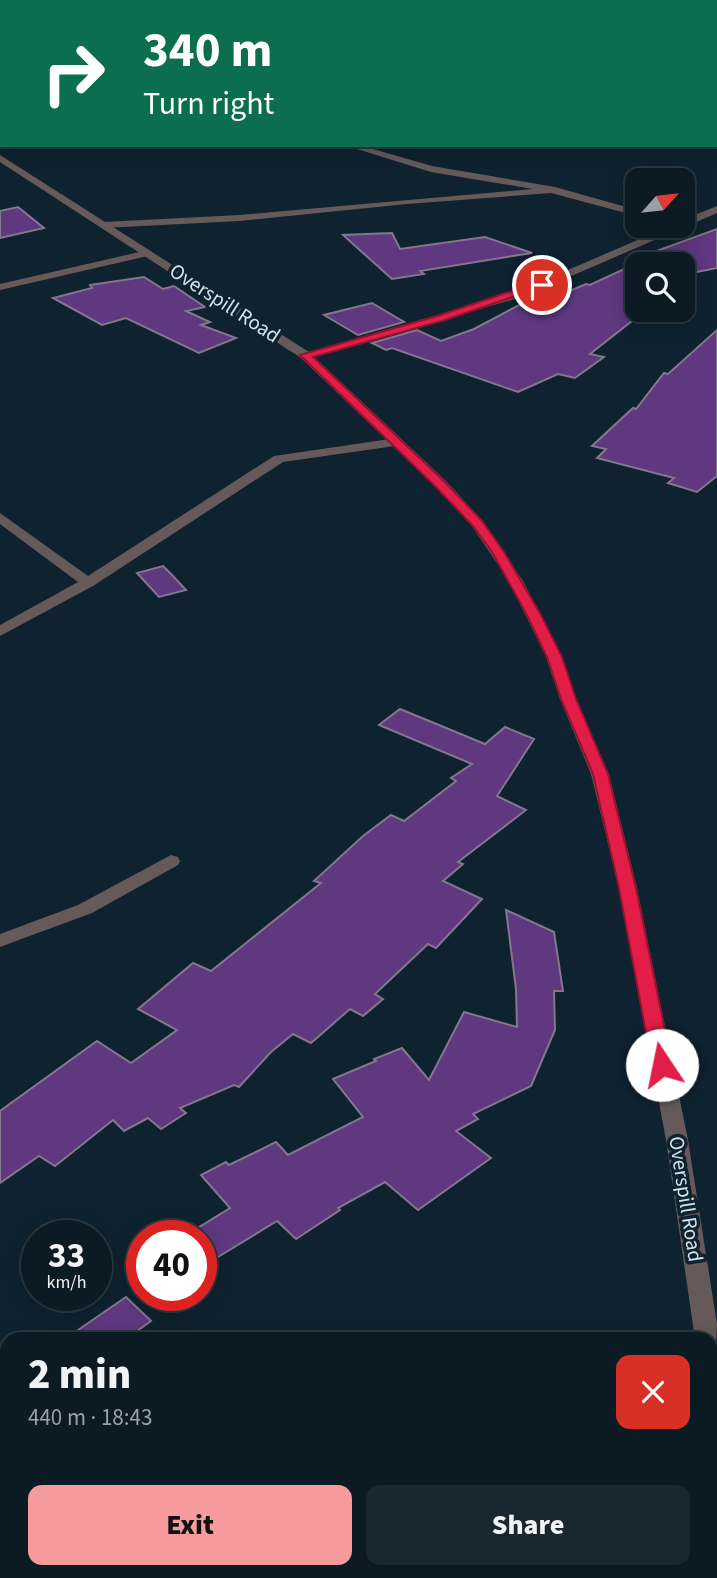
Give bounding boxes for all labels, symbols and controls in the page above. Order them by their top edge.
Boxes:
text: 340 m [143,16,272,86]
icon: right [28,28,119,119]
text: Turn right [143,81,274,127]
north arrow [625,168,695,238]
map controls [625,168,695,322]
button: search [625,252,695,322]
pin [512,255,572,315]
street label: Overspill Road [164,256,286,350]
icon: arrive [523,266,561,304]
position arrow [625,1028,699,1102]
street label: Overspill Road [661,1134,711,1264]
speed limit sign: 40 [126,1220,217,1311]
text: 33 [48,1231,85,1281]
text: km/h [47,1270,86,1295]
text: 2 min [28,1345,131,1405]
button: close [616,1355,690,1429]
text: 440 m · 18:43 [28,1401,152,1434]
button: Exit [28,1485,352,1565]
button: Share [366,1485,690,1565]

